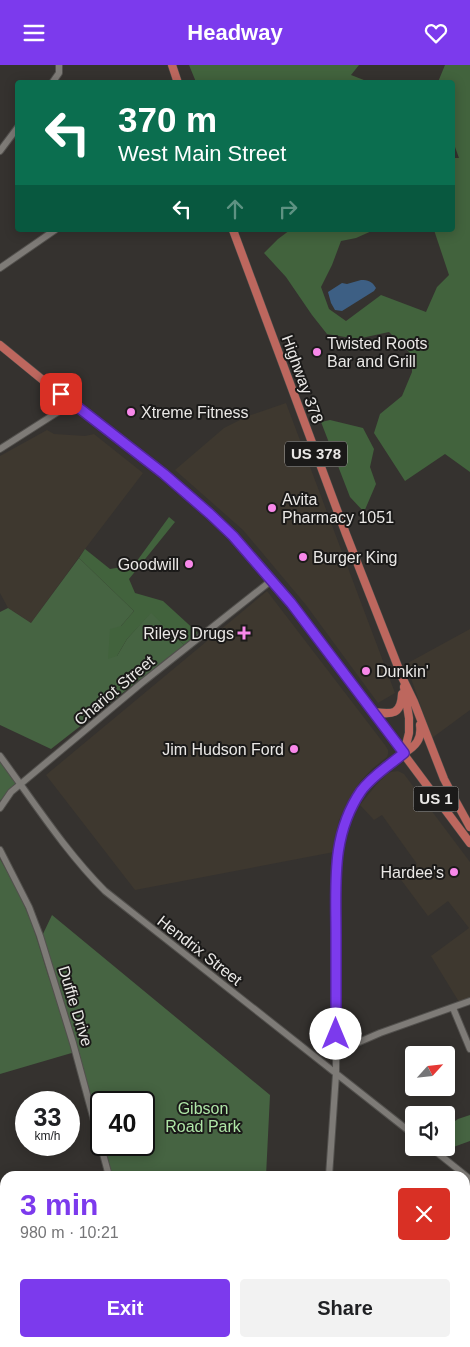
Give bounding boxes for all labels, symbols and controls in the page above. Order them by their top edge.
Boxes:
icon: menu [20,19,48,47]
icon: heart [422,19,450,47]
text: Headway [187,20,283,45]
icon: left [35,100,100,165]
text: 370 m [118,100,217,139]
text: West Main Street [118,141,286,166]
icon: left [168,195,196,223]
icon: ahead [221,195,249,223]
icon: right [274,195,302,223]
street label: Highway 378 [279,333,326,426]
place label: Twisted Roots Bar and Grill [327,335,427,370]
marker: Twisted Roots Bar and Grill [311,346,323,358]
pin [40,373,82,415]
icon: arrive [47,380,75,408]
place label: Xtreme Fitness [141,404,249,421]
marker: Xtreme Fitness [125,406,137,418]
road number: US 378 [285,441,347,467]
place label: Avita Pharmacy 1051 [282,491,394,526]
marker: Avita Pharmacy 1051 [266,502,278,514]
place label: Burger King [313,549,398,566]
marker: Burger King [297,551,309,563]
place label: Goodwill [118,556,179,573]
marker: Goodwill [183,558,195,570]
place label: Rileys Drugs [143,625,234,642]
marker: Rileys Drugs [238,627,250,639]
street label: Chariot Street [71,652,158,729]
place label: Dunkin' [376,663,429,680]
marker: Dunkin' [360,665,372,677]
place label: Jim Hudson Ford [162,741,284,758]
marker: Jim Hudson Ford [288,743,300,755]
road number: US 1 [414,787,458,811]
place label: Hardee's [380,864,444,881]
marker: Hardee's [448,866,460,878]
street label: Hendrix Street [154,912,246,989]
street label: Duffie Drive [55,964,96,1049]
position arrow [309,1007,361,1059]
north arrow [405,1046,455,1096]
map controls [405,1046,455,1156]
speed limit sign: 40 [90,1091,155,1156]
park label: Gibson Road Park [165,1100,242,1135]
text: 33 [34,1103,61,1131]
button: sound [405,1106,455,1156]
text: km/h [34,1129,61,1143]
text: 3 min [20,1188,98,1221]
button: close [398,1188,450,1240]
text: 980 m · 10:21 [20,1224,119,1241]
button: Exit [20,1279,230,1337]
button: Share [240,1279,450,1337]

